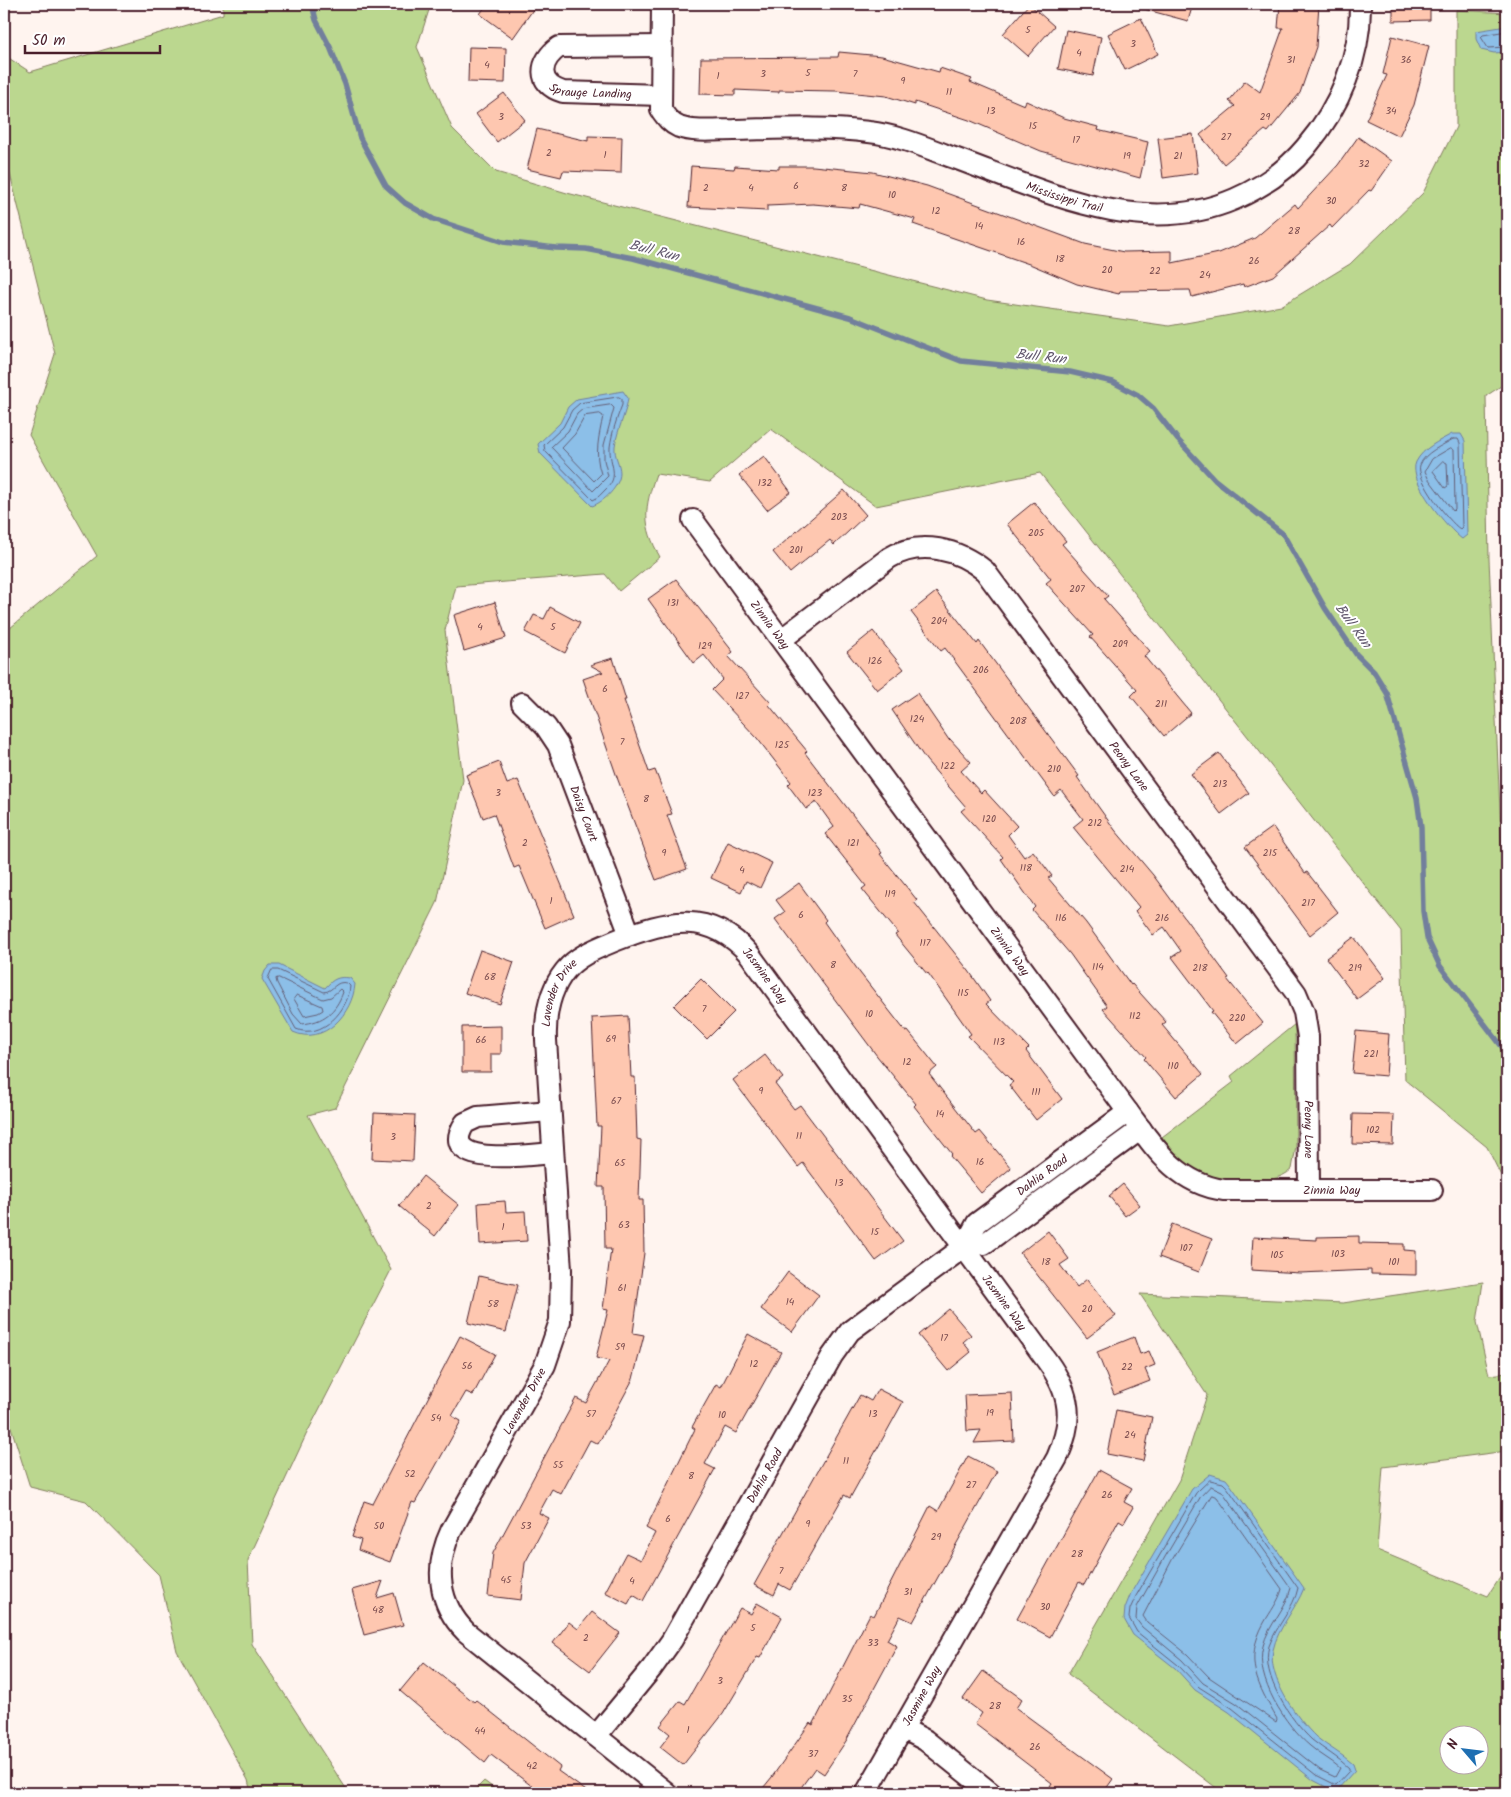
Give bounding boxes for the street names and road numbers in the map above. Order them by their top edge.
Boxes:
street label: Sprauge Landing [545,78,633,104]
street label: Mississippi Trail [1023,176,1105,218]
street label: Zinnia Way [745,596,795,654]
street label: Peony Lane [1104,737,1154,796]
street label: Daisy Court [565,783,603,845]
street label: Zinnia Way [985,922,1035,980]
street label: Jasmine Way [738,943,792,1008]
street label: Lavender Drive [536,953,582,1027]
street label: Peony Lane [1299,1100,1318,1159]
street label: Dahlia Road [1012,1149,1073,1201]
street label: Zinnia Way [1303,1181,1361,1200]
street label: Jasmine Way [977,1270,1032,1335]
street label: Lavender Drive [498,1364,551,1438]
street label: Dahlia Road [741,1444,788,1507]
street label: Jasmine Way [898,1662,946,1729]

